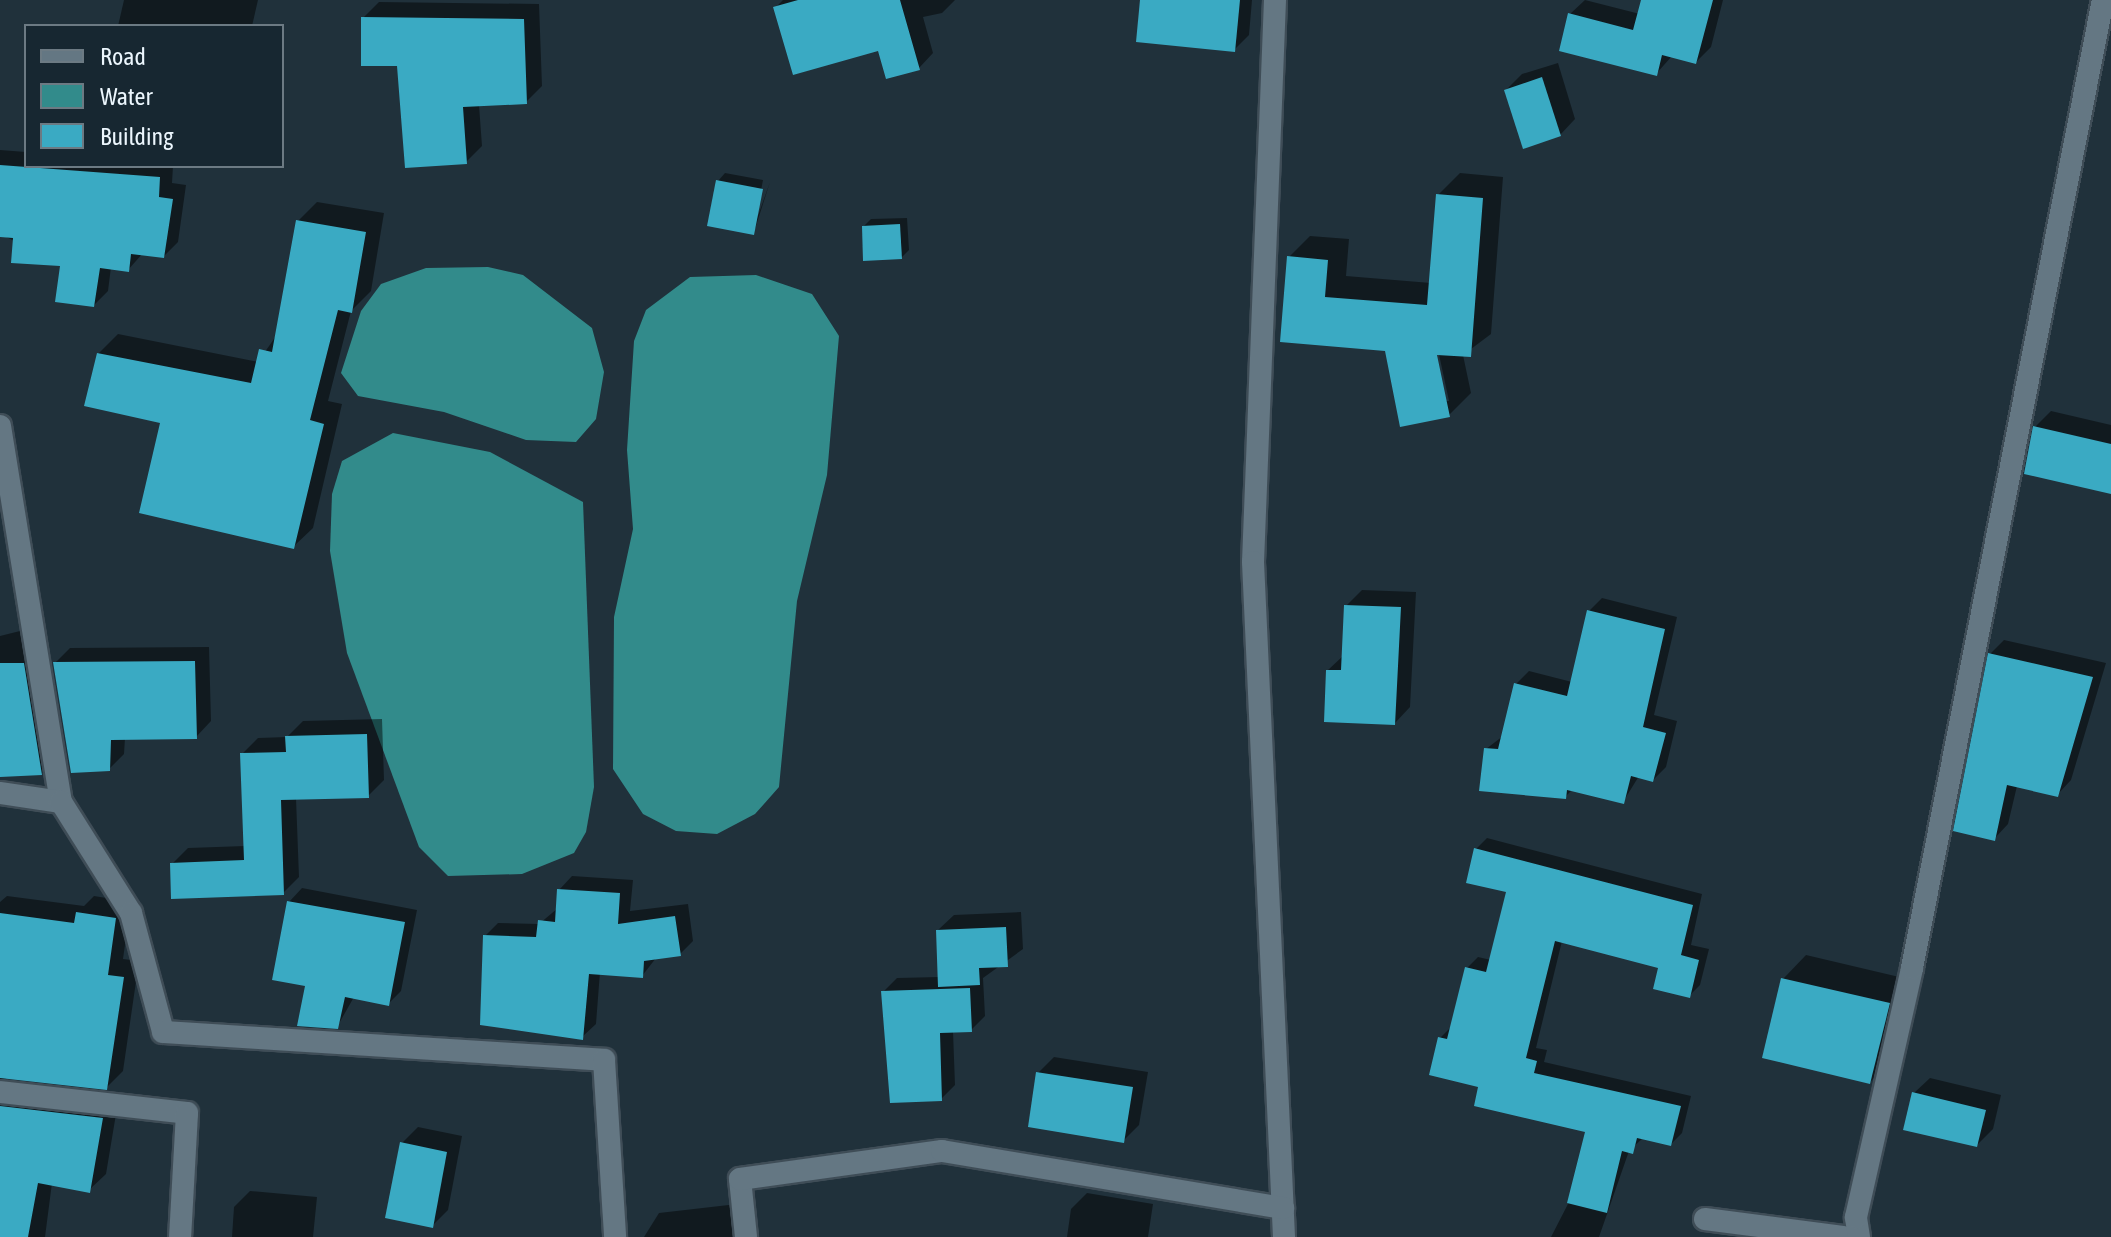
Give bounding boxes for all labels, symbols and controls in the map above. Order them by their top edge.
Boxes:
legend [24,24,284,168]
text: Road [100,43,146,70]
text: Water [100,83,153,110]
text: Building [100,123,173,150]

